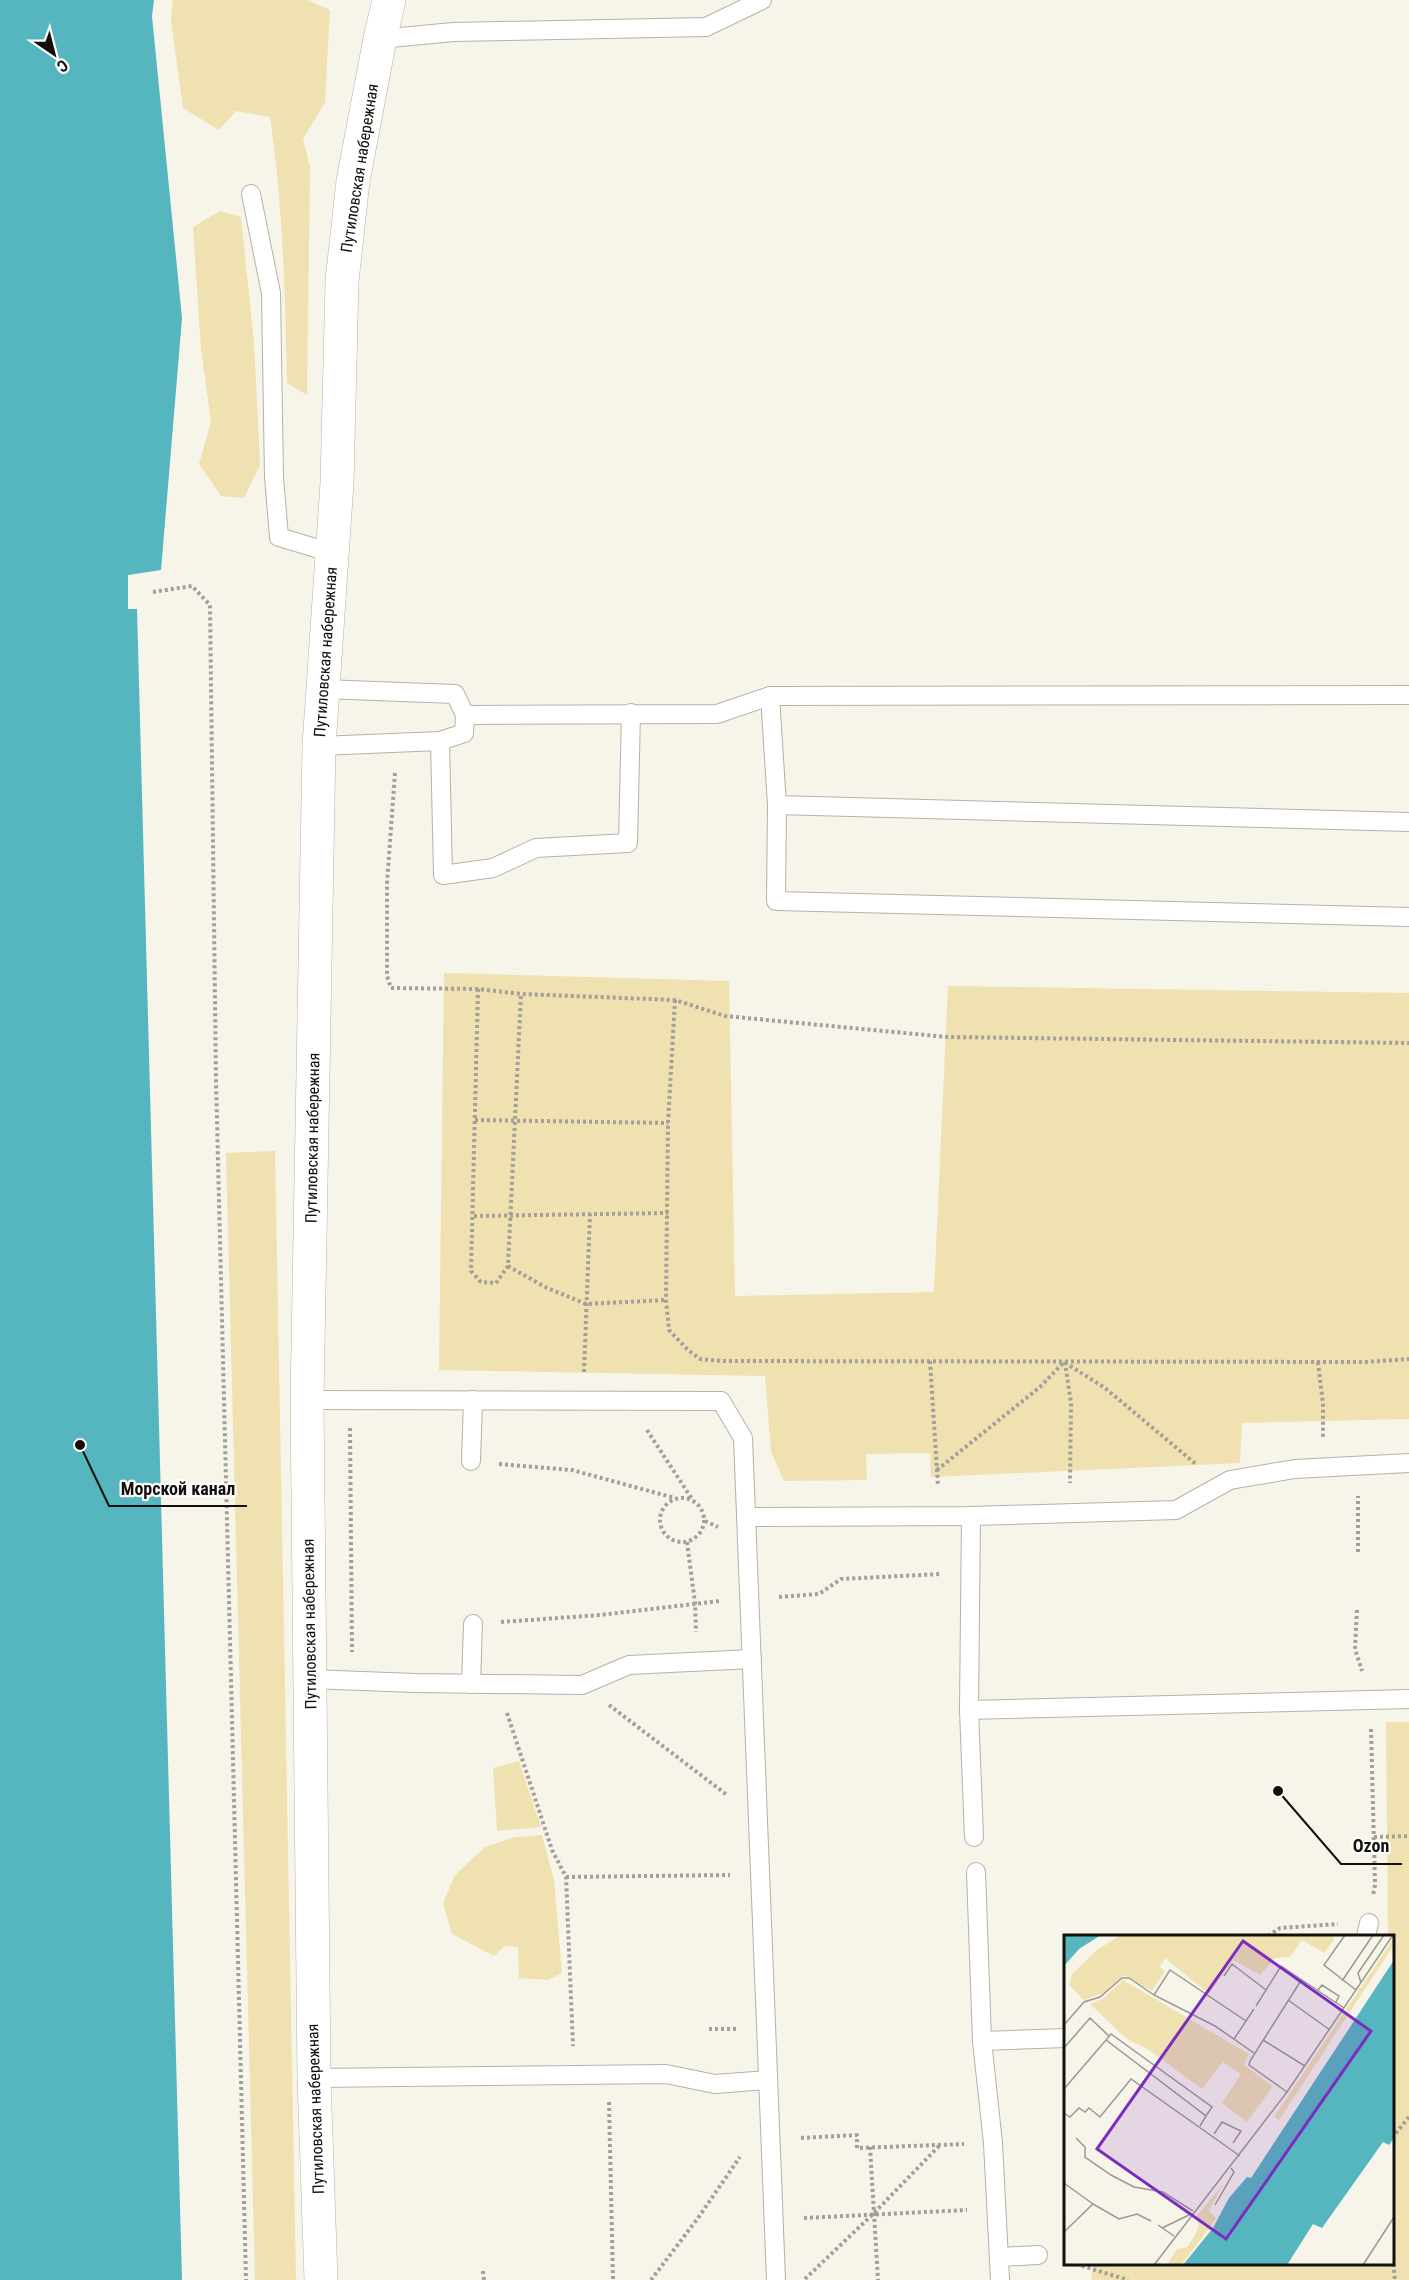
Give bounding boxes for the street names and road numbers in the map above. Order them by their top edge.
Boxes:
street label: Путиловская набережная [337,82,382,254]
street label: Путиловская набережная [310,566,341,738]
street label: Путиловская набережная [302,1053,323,1223]
street label: Путиловская набережная [299,1539,320,1709]
street label: Путиловская набережная [303,2023,328,2195]

